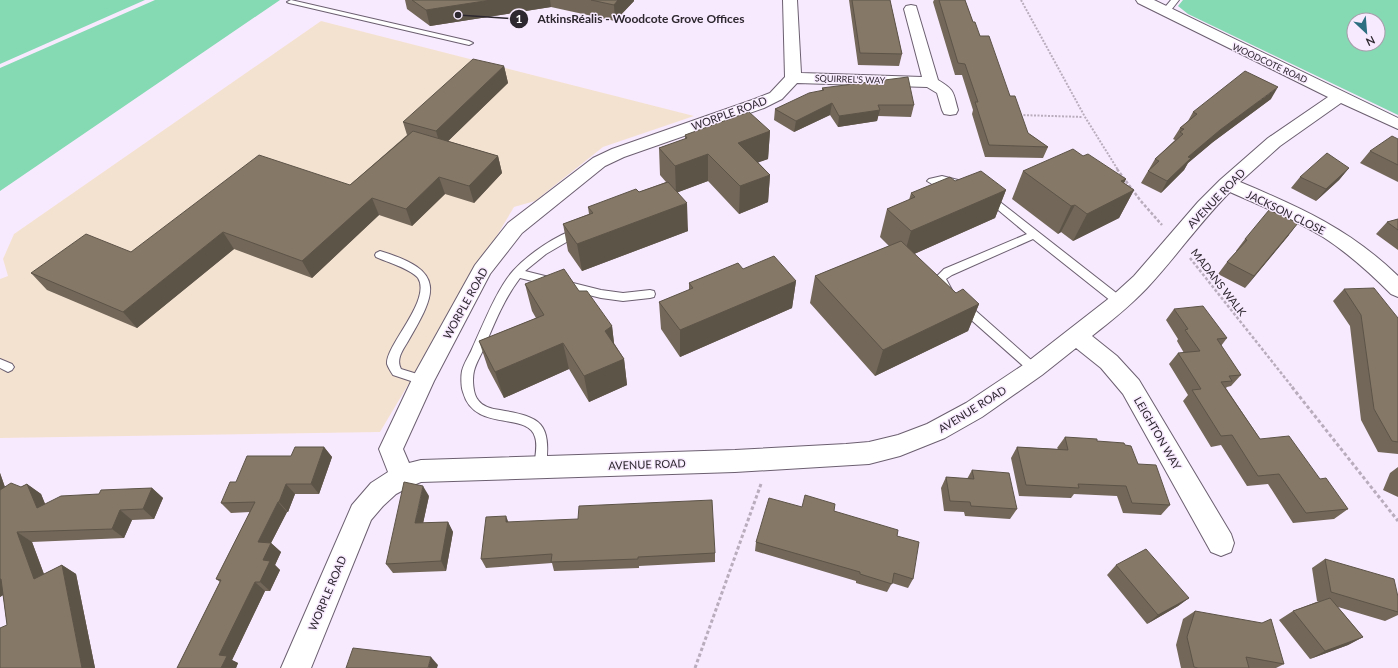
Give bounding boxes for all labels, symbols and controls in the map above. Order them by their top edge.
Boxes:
callout: AtkinsRéalis - Woodcote Grove Offices [509,7,753,31]
text: 1 [516,11,523,26]
text: AtkinsRéalis - Woodcote Grove Offices [537,11,744,26]
north arrow [1346,12,1386,52]
text: N [1364,34,1377,49]
street label: WOODCOTE ROAD [1231,41,1309,85]
street label: SQUIRREL'S WAY [815,72,886,86]
street label: WORPLE ROAD [689,93,769,133]
street label: AVENUE ROAD [1184,166,1248,230]
street label: JACKSON CLOSE [1244,187,1328,237]
street label: MADANS WALK [1189,246,1250,319]
street label: WORPLE ROAD [440,265,490,341]
street label: AVENUE ROAD [936,383,1008,435]
street label: LEIGHTON WAY [1132,394,1184,472]
street label: AVENUE ROAD [608,456,686,472]
street label: WORPLE ROAD [305,554,349,632]

